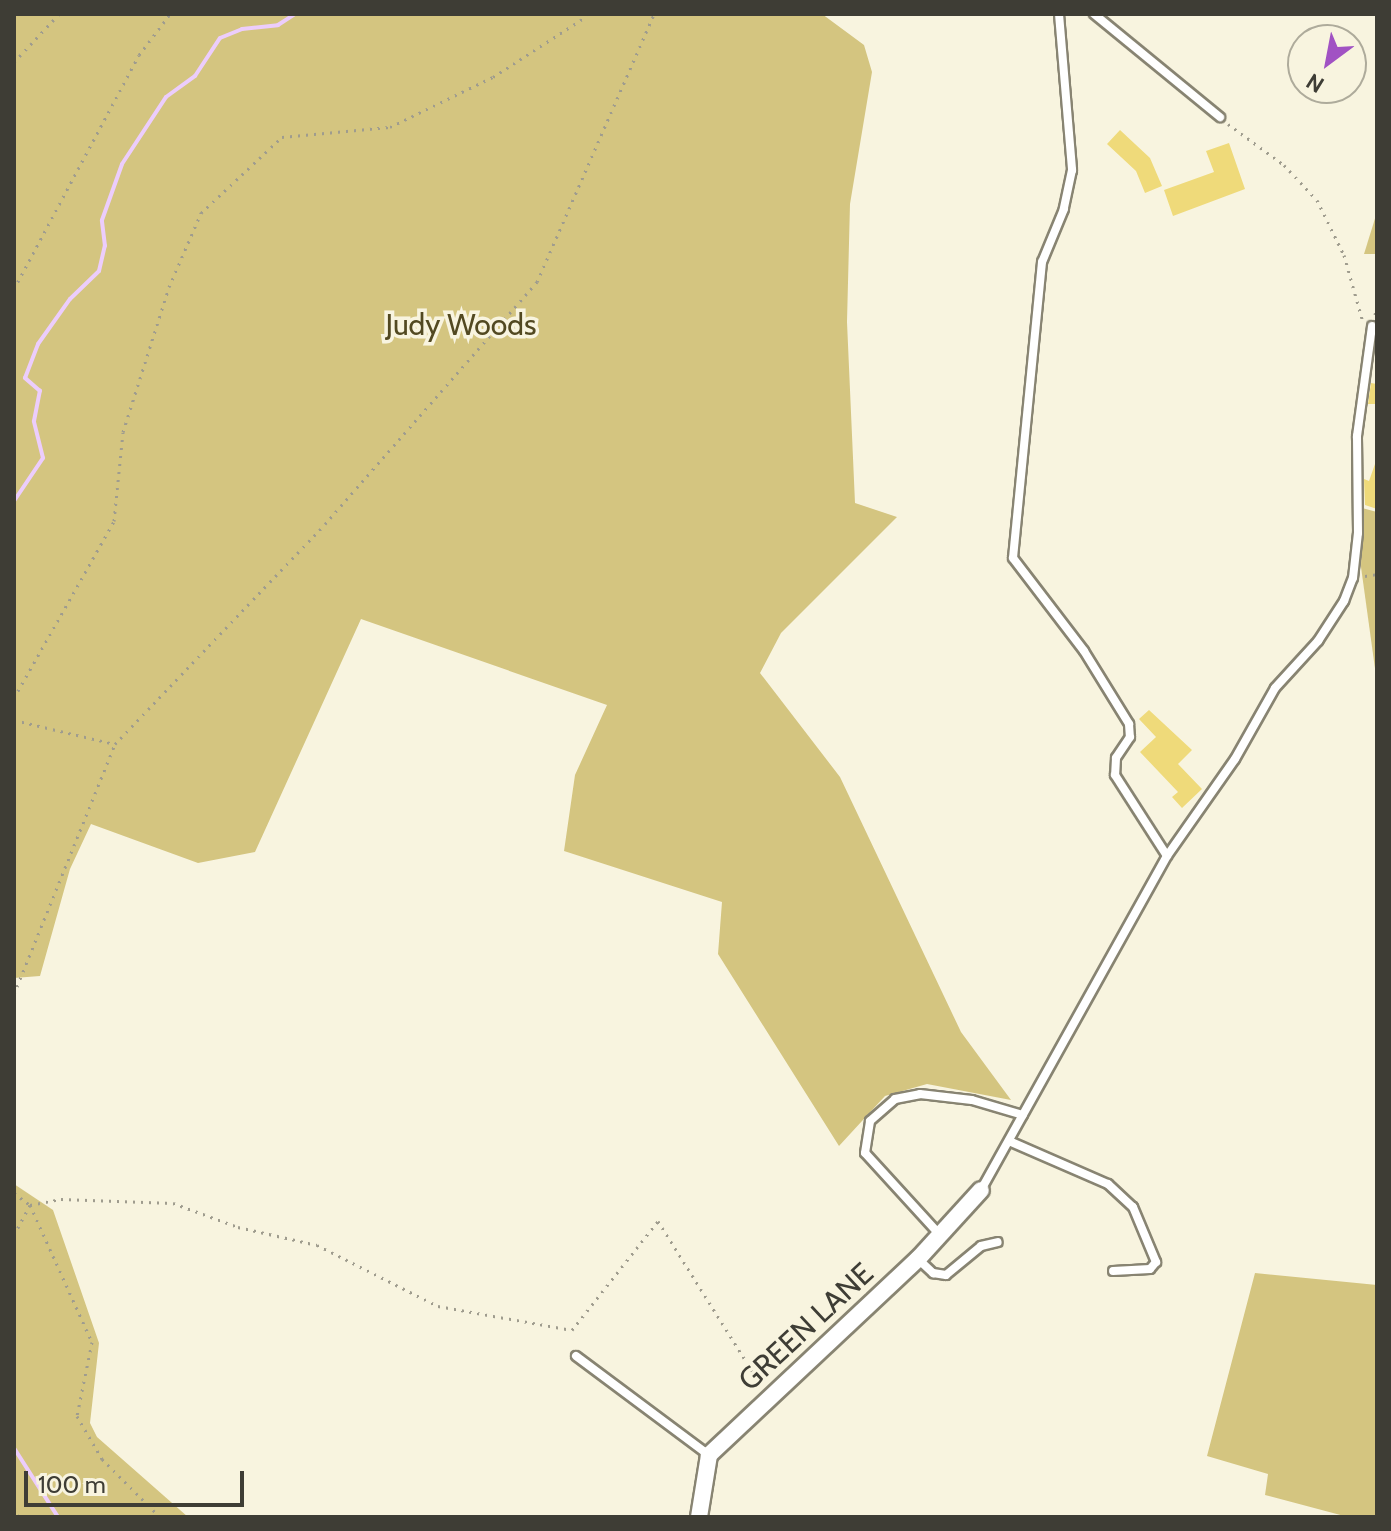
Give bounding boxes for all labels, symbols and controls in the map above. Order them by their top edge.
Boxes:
north arrow [1287,24,1367,104]
text: N [1301,68,1329,99]
park label: Judy Woods [386,307,536,343]
street label: GREEN LANE [731,1256,881,1398]
scale bar [28,1455,248,1505]
text: 100 m [38,1470,106,1499]

